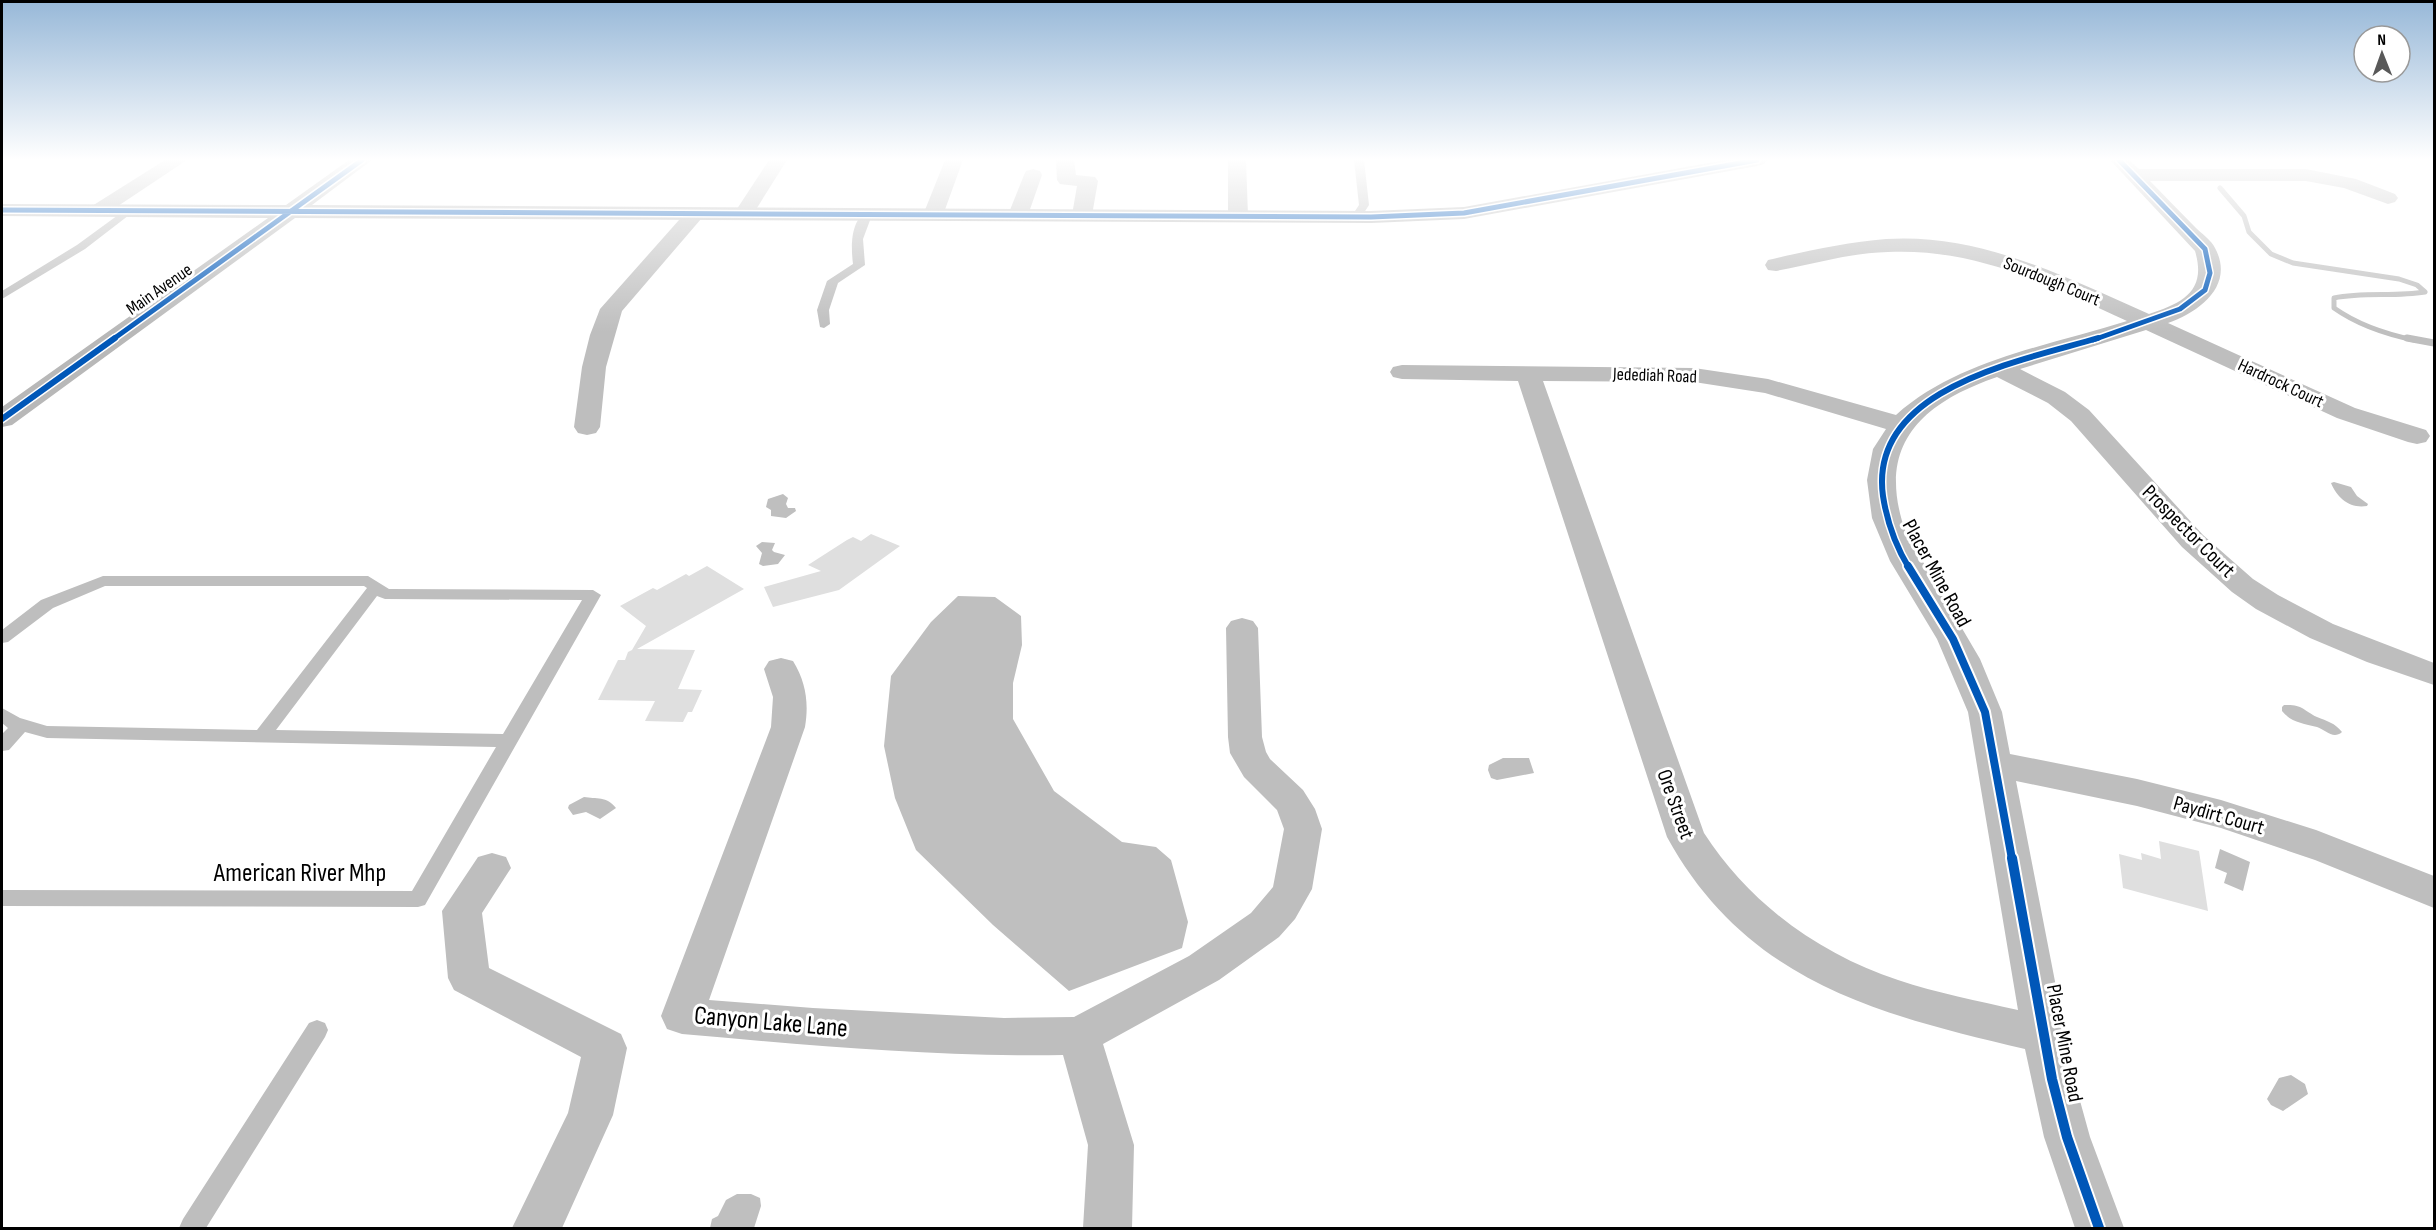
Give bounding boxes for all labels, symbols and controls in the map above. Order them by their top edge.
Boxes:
north arrow [2352,24,2412,84]
text: N [2377,31,2386,50]
street label: Sourdough Court [2000,253,2104,311]
street label: Main Avenue [122,259,196,320]
street label: Hardrock Court [2235,354,2327,413]
street label: Jedediah Road [1612,364,1697,387]
street label: Prospector Court [2137,480,2240,583]
street label: Placer Mine Road [1897,515,1976,631]
street label: Ore Street [1651,766,1700,842]
street label: Paydirt Court [2171,791,2267,840]
street label: American River Mhp [213,858,386,889]
street label: Placer Mine Road [2041,982,2088,1104]
street label: Canyon Lake Lane [693,1000,849,1045]

